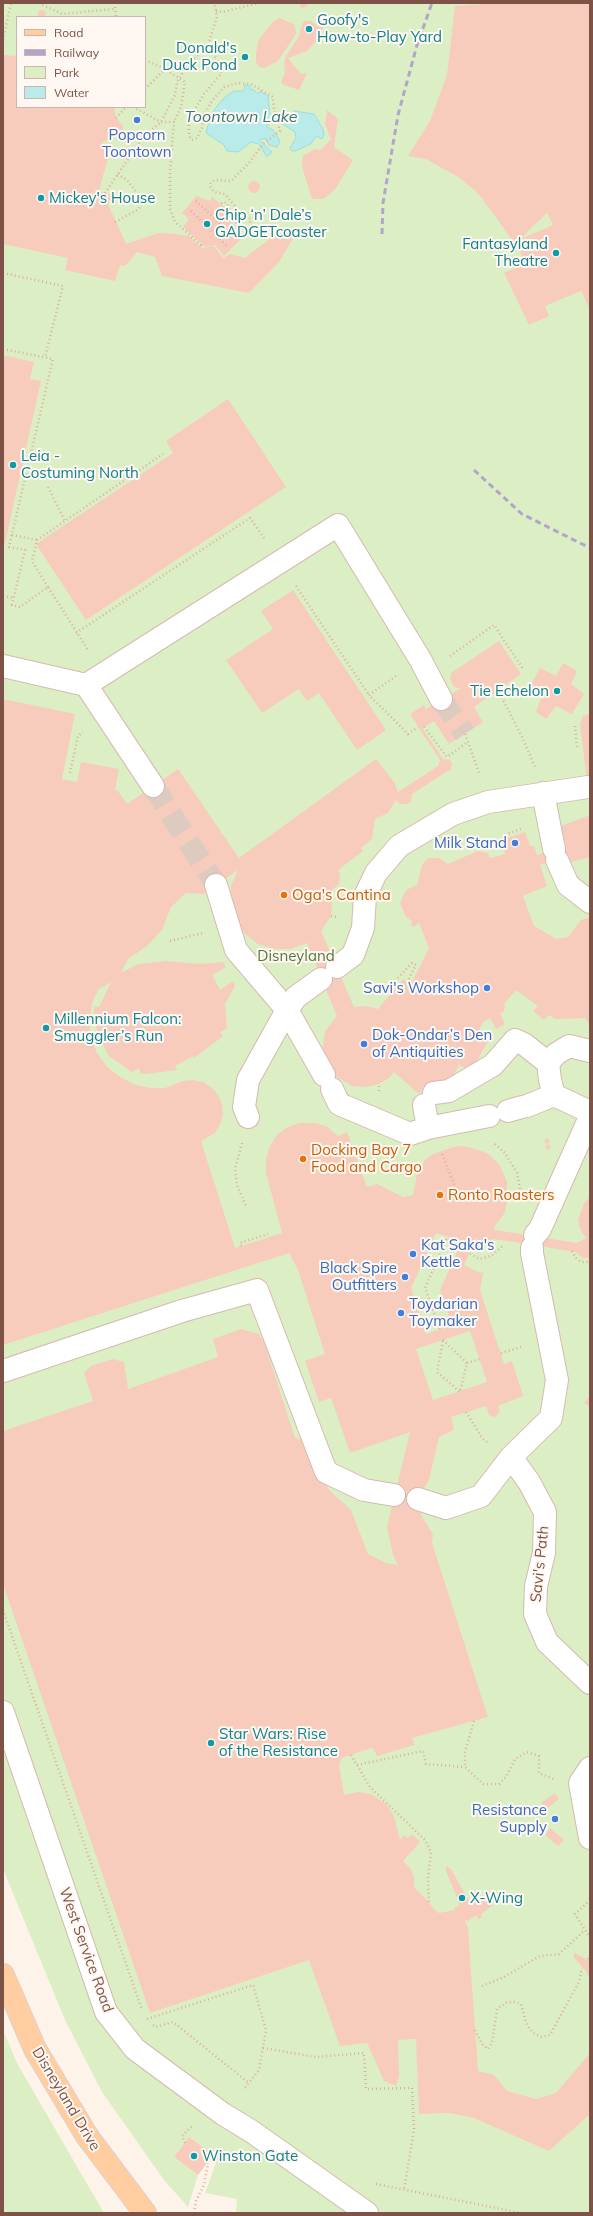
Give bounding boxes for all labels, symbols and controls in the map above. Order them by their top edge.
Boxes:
place label: Goofy's How-to-Play Yard [317,11,442,46]
legend [16,16,146,108]
marker: Goofy's How-to-Play Yard [304,24,314,34]
text: Road [54,25,83,40]
place label: Donald's Duck Pond [162,39,237,74]
text: Railway [54,45,99,60]
marker: Donald's Duck Pond [240,52,250,62]
text: Park [54,65,79,80]
text: Water [54,85,89,100]
water label: Toontown Lake [184,107,298,127]
marker: Popcorn Toontown [132,115,142,125]
place label: Popcorn Toontown [102,126,172,161]
place label: Mickey's House [49,189,155,207]
marker: Mickey's House [36,193,46,203]
place label: Chip ‘n’ Dale’s GADGETcoaster [215,206,327,241]
marker: Chip ‘n’ Dale’s GADGETcoaster [202,219,212,229]
place label: Fantasyland Theatre [462,235,548,270]
marker: Fantasyland Theatre [551,248,561,258]
place label: Leia - Costuming North [21,447,139,482]
marker: Leia - Costuming North [8,460,18,470]
place label: Tie Echelon [470,682,549,700]
marker: Tie Echelon [552,686,562,696]
place label: Milk Stand [434,834,507,852]
marker: Milk Stand [510,838,520,848]
place label: Oga's Cantina [292,886,391,904]
marker: Oga's Cantina [279,890,289,900]
park label: Disneyland [257,947,335,965]
place label: Savi's Workshop [363,979,479,997]
marker: Savi's Workshop [482,983,492,993]
place label: Millennium Falcon: Smuggler’s Run [54,1010,181,1045]
marker: Millennium Falcon: Smuggler’s Run [41,1023,51,1033]
place label: Dok-Ondar’s Den of Antiquities [372,1026,492,1061]
marker: Dok-Ondar’s Den of Antiquities [359,1039,369,1049]
place label: Docking Bay 7 Food and Cargo [311,1141,422,1176]
marker: Docking Bay 7 Food and Cargo [298,1154,308,1164]
place label: Ronto Roasters [448,1186,555,1204]
marker: Ronto Roasters [435,1190,445,1200]
place label: Kat Saka's Kettle [421,1236,494,1271]
marker: Kat Saka's Kettle [408,1249,418,1259]
place label: Black Spire Outfitters [320,1259,397,1294]
marker: Black Spire Outfitters [400,1272,410,1282]
place label: Toydarian Toymaker [409,1295,478,1330]
marker: Toydarian Toymaker [396,1308,406,1318]
street label: Savi's Path [527,1525,553,1603]
place label: Star Wars: Rise of the Resistance [219,1725,338,1760]
marker: Star Wars: Rise of the Resistance [206,1738,216,1748]
place label: Resistance Supply [472,1801,547,1836]
marker: Resistance Supply [550,1814,560,1824]
street label: West Service Road [55,1885,117,2015]
place label: X-Wing [470,1889,523,1907]
marker: X-Wing [457,1893,467,1903]
street label: Disneyland Drive [28,2044,104,2154]
place label: Winston Gate [202,2147,298,2165]
marker: Winston Gate [189,2151,199,2161]

